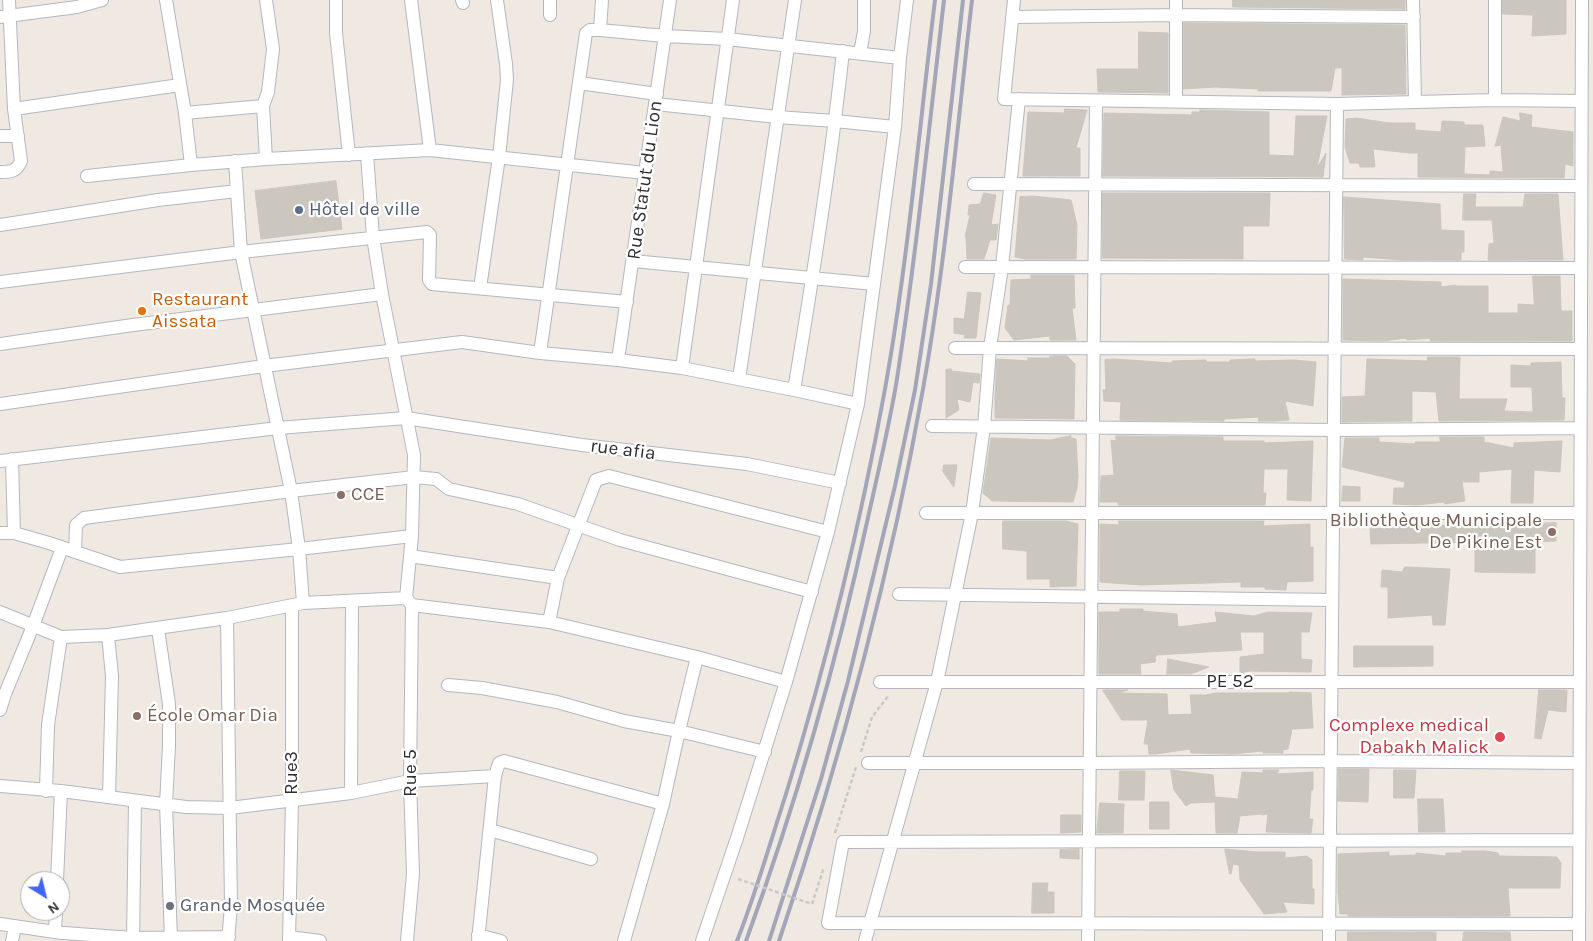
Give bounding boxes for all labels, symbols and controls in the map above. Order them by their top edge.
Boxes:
street label: Rue Statut du Lion [623,99,667,261]
place label: Hôtel de ville [309,199,420,221]
marker: Hôtel de ville [293,204,305,216]
place label: Restaurant Aissata [152,289,248,333]
marker: Restaurant Aissata [136,305,148,317]
street label: rue afia [589,435,657,465]
place label: CCE [351,484,385,506]
marker: CCE [335,489,347,501]
place label: Bibliothèque Municipale De Pikine Est [1330,510,1542,554]
marker: Bibliothèque Municipale De Pikine Est [1546,526,1558,538]
street label: PE 52 [1206,671,1254,693]
place label: École Omar Dia [147,705,278,727]
marker: École Omar Dia [131,710,143,722]
place label: Complexe medical Dabakh Malick [1329,715,1489,759]
marker: Complexe medical Dabakh Malick [1493,730,1507,744]
street label: Rue 5 [400,749,422,797]
street label: Rue3 [281,751,303,795]
north arrow [20,871,70,921]
place label: Grande Mosquée [180,895,325,917]
text: N [44,898,63,918]
marker: Grande Mosquée [164,900,176,912]

